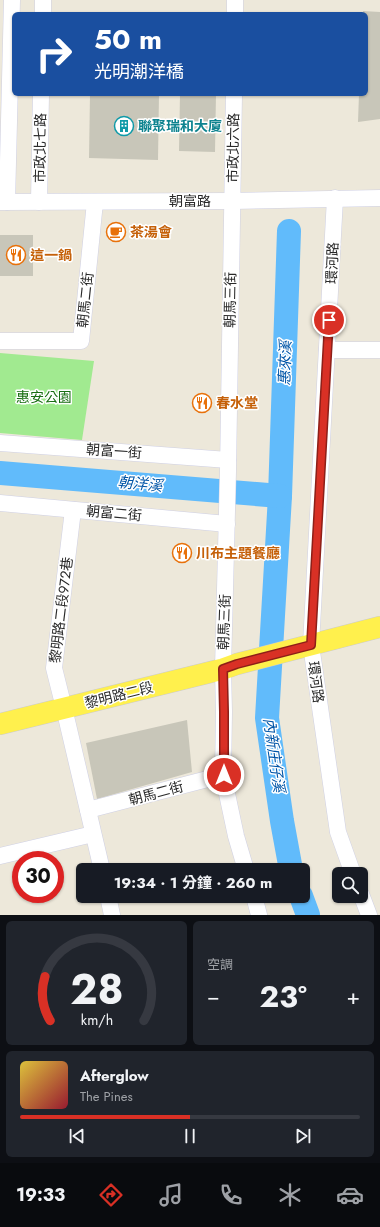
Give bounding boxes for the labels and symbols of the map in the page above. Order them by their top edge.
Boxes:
street label: 市政北七路 [29,113,51,183]
street label: 市政北六路 [222,113,244,183]
building icon: 聯聚瑞和大廈 [113,115,135,137]
place label: 聯聚瑞和大廈 [138,116,222,136]
street label: 朝富路 [169,191,211,211]
cafe icon: 茶湯會 [105,221,127,243]
place label: 茶湯會 [130,222,172,242]
street label: 環河路 [321,242,343,284]
restaurant icon: 這一鍋 [5,244,27,266]
place label: 這一鍋 [30,245,72,265]
street label: 朝馬二街 [72,271,98,329]
street label: 朝馬三街 [220,272,240,328]
pin [312,303,346,337]
water label: 惠來溪 [273,338,297,386]
park label: 惠安公園 [16,387,72,407]
restaurant icon: 春水堂 [191,392,213,414]
place label: 春水堂 [216,393,258,413]
street label: 朝富一街 [85,439,143,463]
water label: 朝洋溪 [117,471,165,497]
street label: 朝富二街 [85,501,143,525]
restaurant icon: 川布主題餐廳 [171,542,193,564]
place label: 川布主題餐廳 [196,543,280,563]
street label: 黎明路二段972巷 [45,556,77,664]
street label: 朝馬三街 [213,594,235,650]
street label: 環河路 [303,660,329,704]
street label: 黎明路二段 [83,677,155,713]
water label: 內新庄仔溪 [258,716,290,796]
position arrow [203,754,245,796]
street label: 朝馬二街 [126,776,186,810]
speed limit sign: 30 [12,851,64,903]

